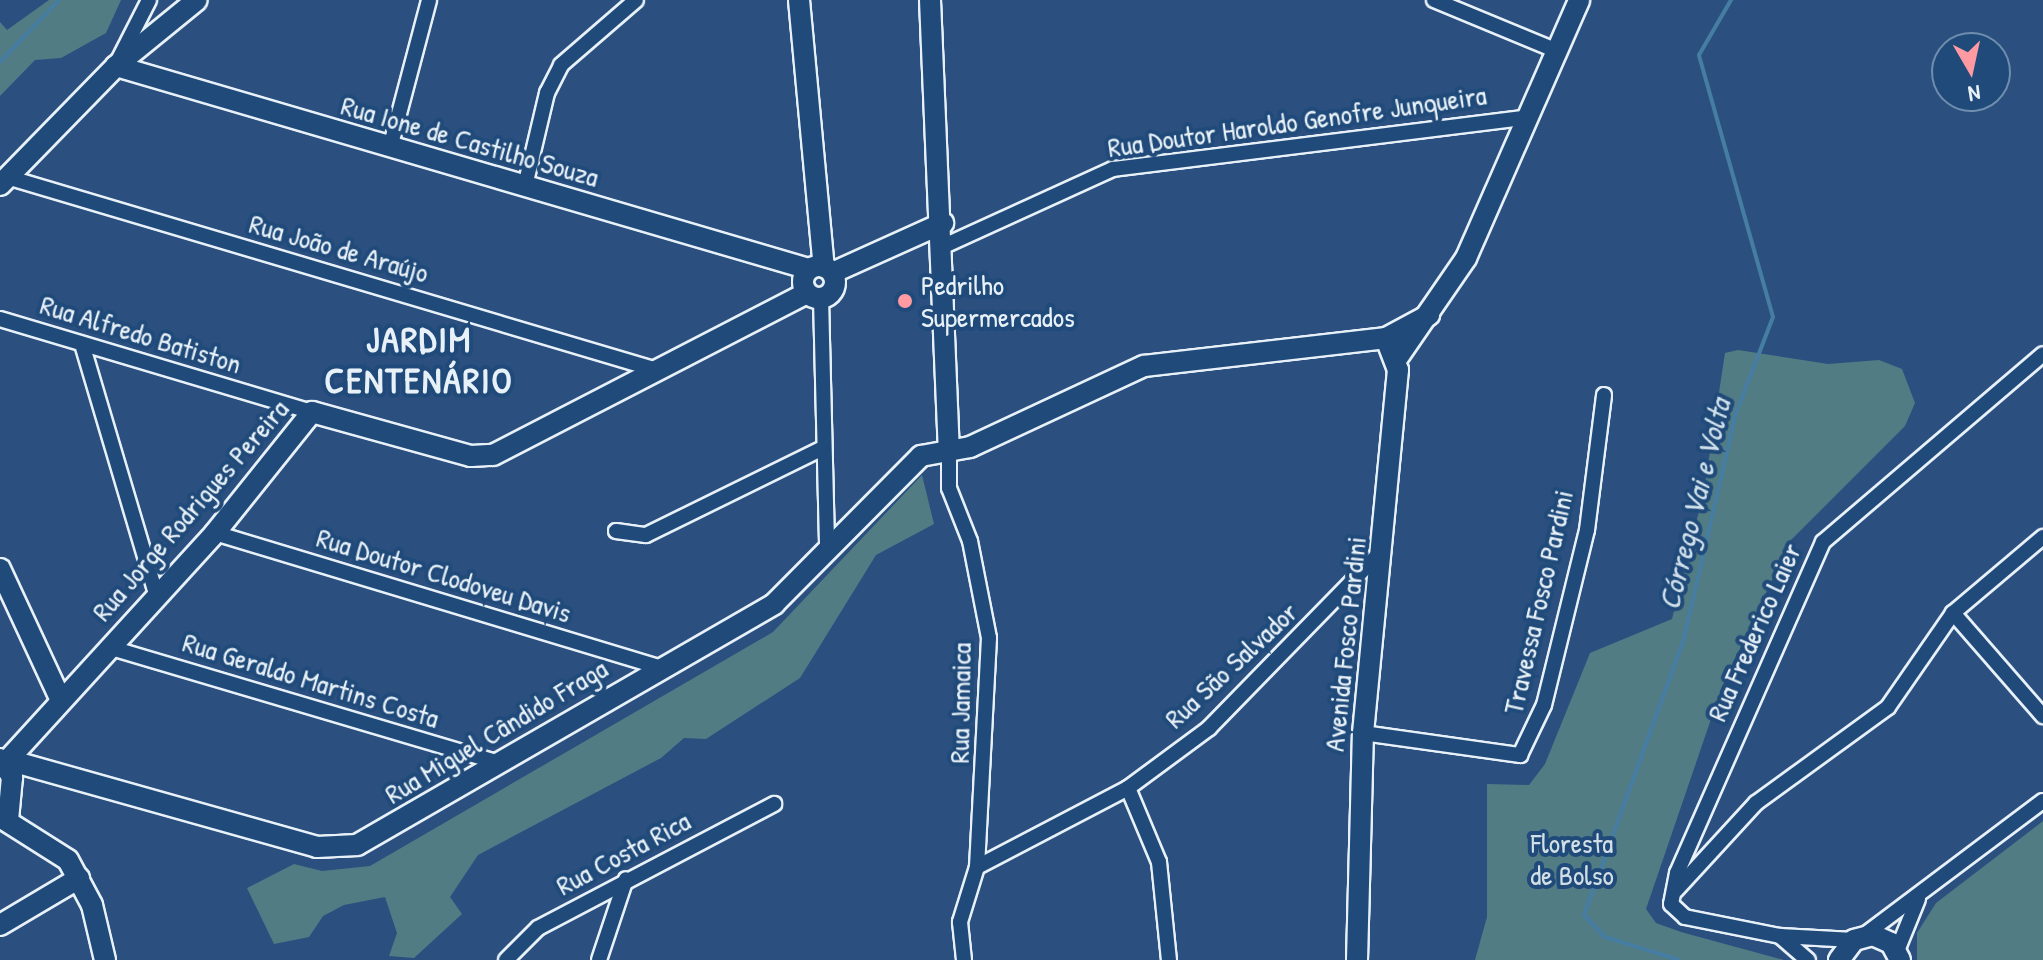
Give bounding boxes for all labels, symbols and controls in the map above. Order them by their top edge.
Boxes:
north arrow [1931,32,2011,112]
street label: Rua Doutor Haroldo Genofre Junqueira [1106,78,1488,164]
text: N [1966,78,1983,109]
street label: Rua Ione de Castilho Souza [337,88,603,194]
street label: Rua João de Araújo [246,206,432,290]
place label: Pedrilho Supermercados [921,268,1075,334]
street label: Rua Alfredo Batiston [36,287,246,381]
marker: Pedrilho Supermercados [896,292,914,310]
district label: JARDIM CENTENÁRIO [324,316,514,401]
street label: Rua Jorge Rodrigues Pereira [85,392,295,628]
water label: Córrego Vai e Volta [1650,395,1738,613]
street label: Travessa Fosco Pardini [1496,487,1580,717]
street label: Rua Doutor Clodoveu Davis [313,520,575,630]
street label: Avenida Fosco Pardini [1317,535,1373,753]
street label: Rua Frederico Laier [1700,538,1808,726]
street label: Rua São Salvador [1158,595,1304,735]
street label: Rua Geraldo Martins Costa [179,625,443,735]
street label: Rua Jamaica [942,642,978,764]
street label: Rua Miguel Cândido Fraga [379,651,613,811]
street label: Rua Costa Rica [550,804,696,902]
park label: Floresta de Bolso [1530,826,1614,892]

